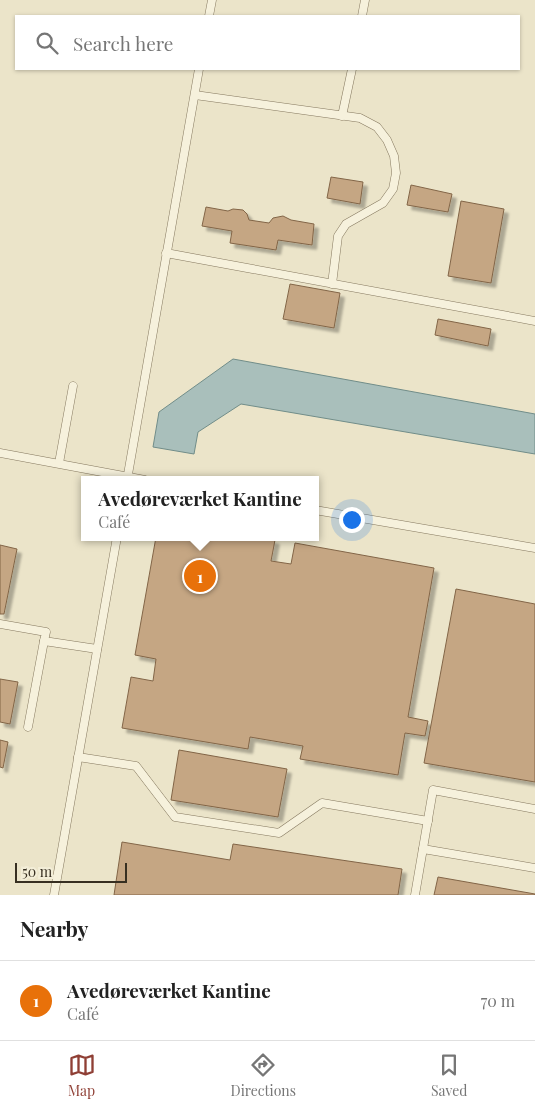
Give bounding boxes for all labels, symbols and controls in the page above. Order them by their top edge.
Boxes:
search box [15,15,520,70]
icon: search [33,29,61,57]
text: Search here [73,30,173,56]
popup [81,476,319,541]
text: Avedøreværket Kantine [98,485,302,511]
your location [339,507,365,533]
text: Café [98,511,130,532]
pin: 1 [184,557,216,595]
scale bar [15,860,128,883]
text: 50 m [22,862,52,881]
text: Nearby [20,914,89,942]
text: Avedøreværket Kantine [67,977,271,1003]
text: 1 [33,990,39,1011]
text: 70 m [481,990,515,1011]
text: Café [67,1003,99,1024]
tab: Map [68,1051,96,1100]
tab: Directions [231,1051,296,1100]
tab: Saved [431,1051,467,1100]

